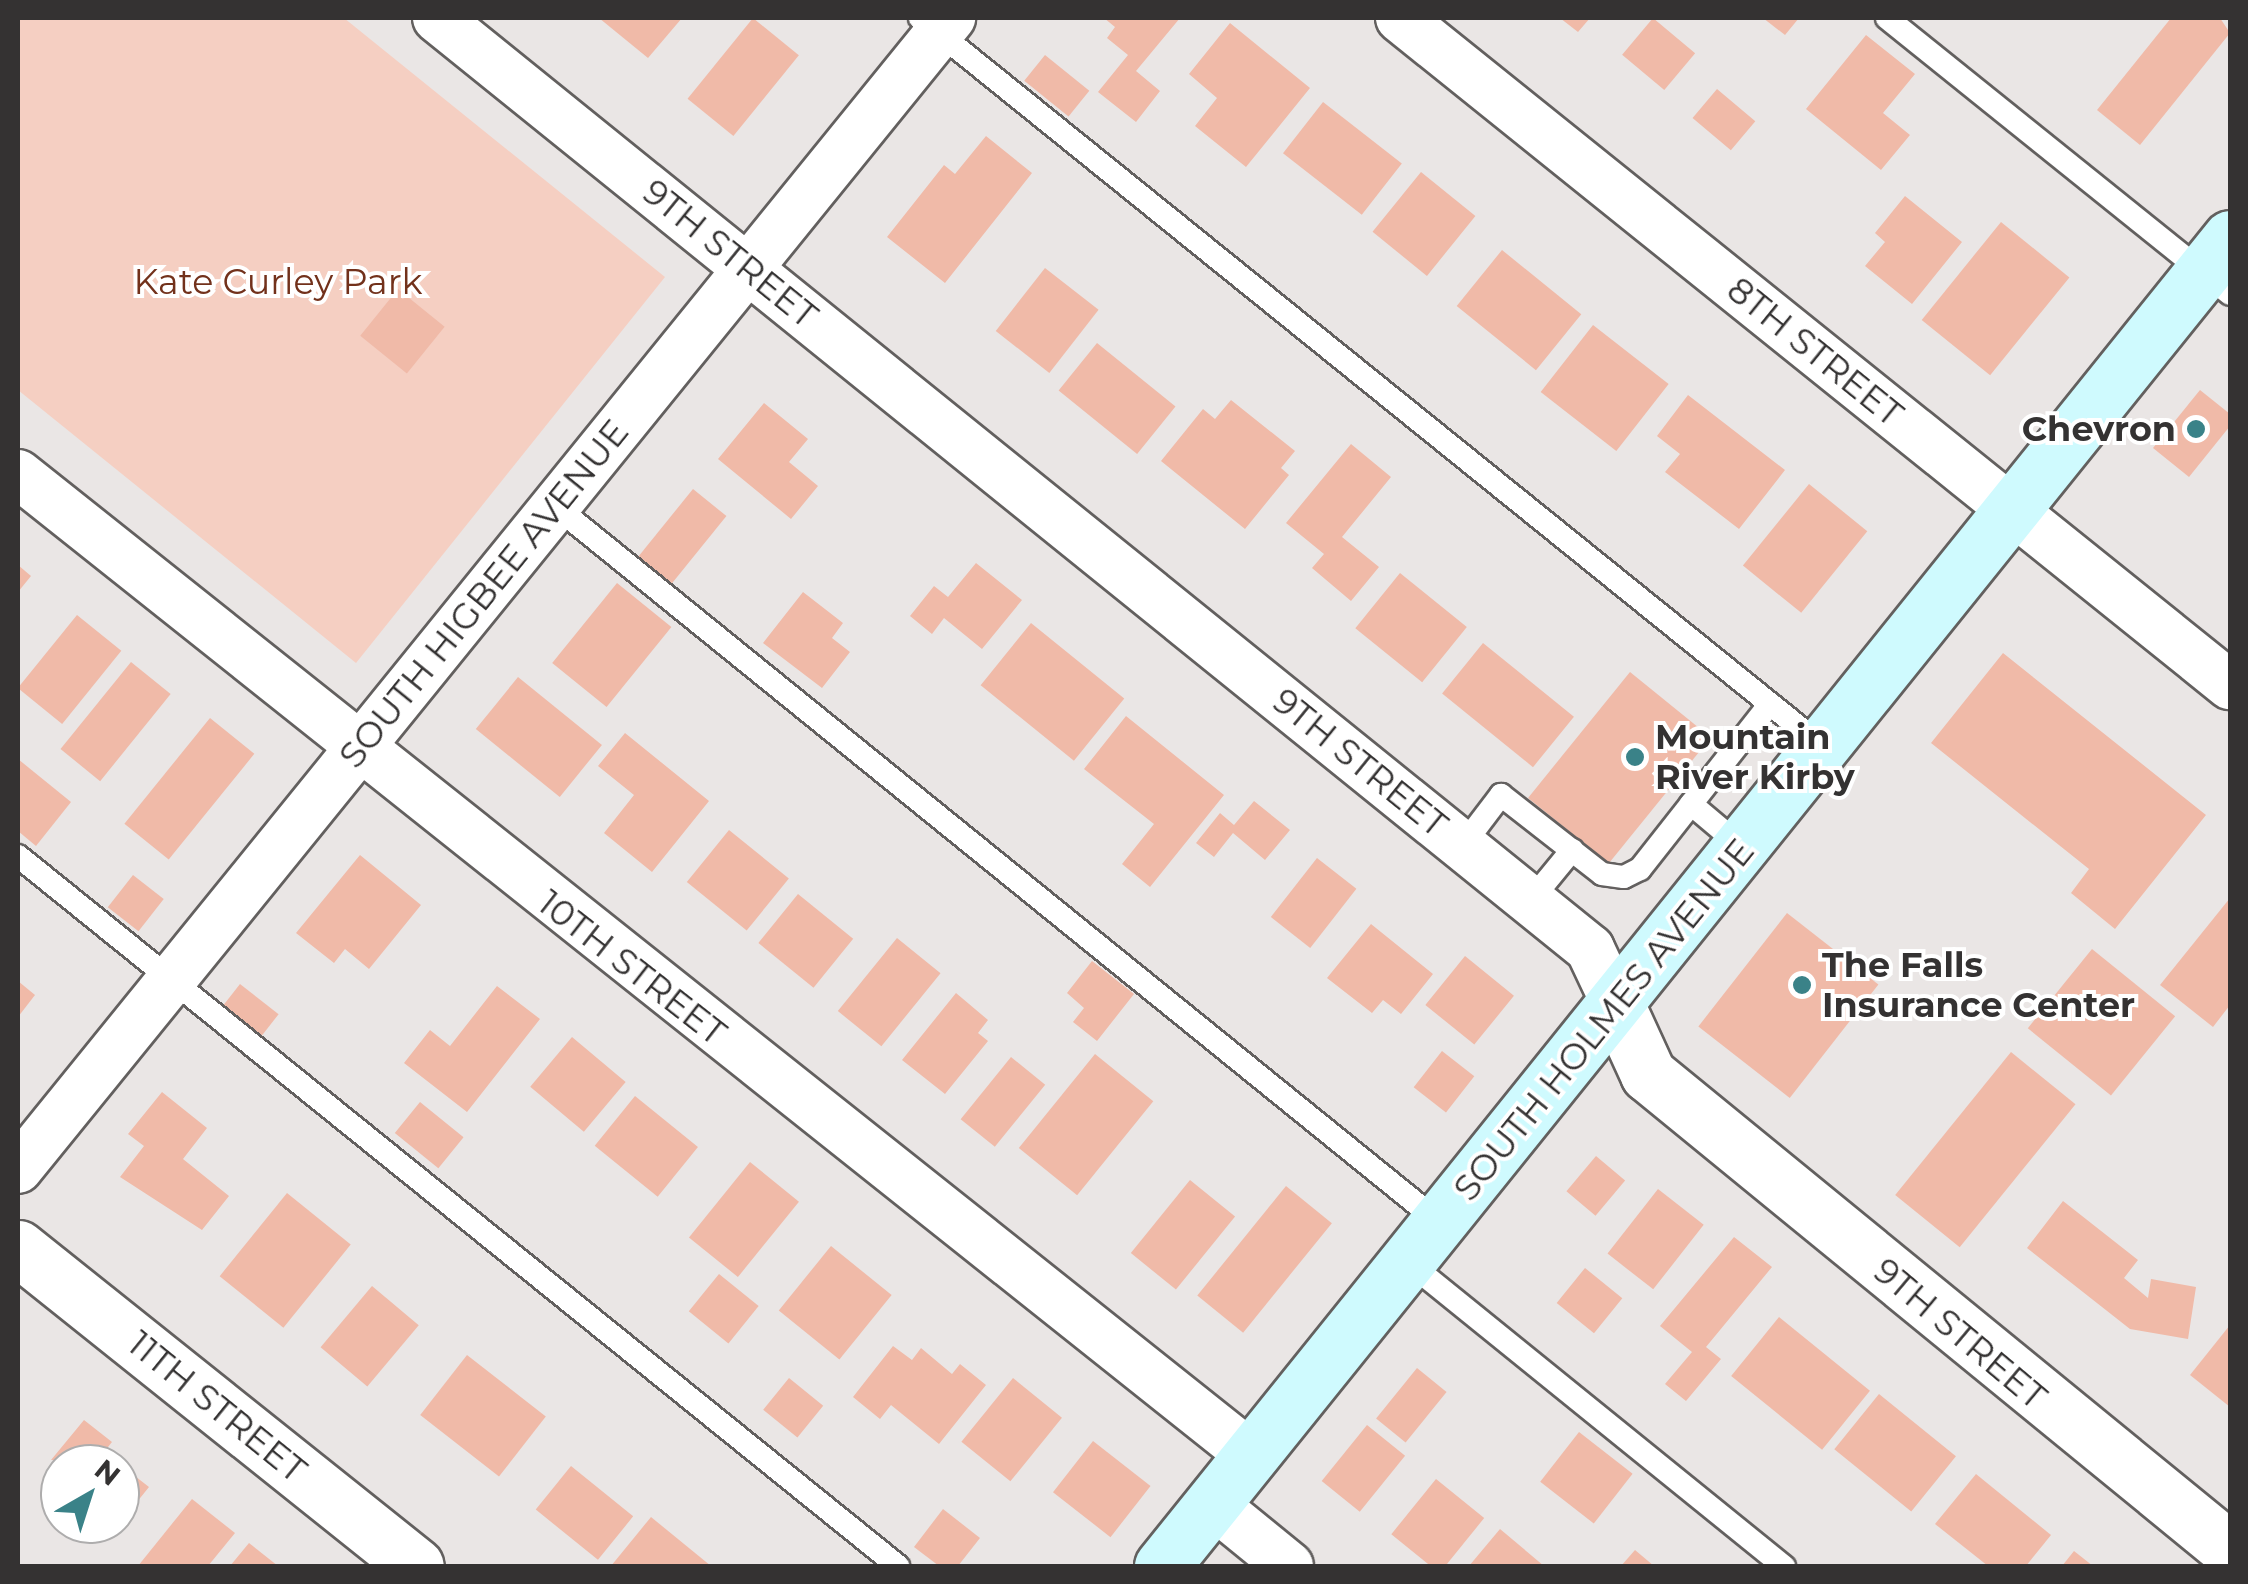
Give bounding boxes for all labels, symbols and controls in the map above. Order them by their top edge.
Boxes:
street label: 9TH STREET [634,171,826,337]
park label: Kate Curley Park [134,261,422,303]
street label: 8TH STREET [1719,269,1911,435]
place label: Chevron [2022,408,2176,450]
street label: SOUTH HIGBEE AVENUE [331,412,637,776]
marker: Chevron [2185,418,2207,440]
street label: 9TH STREET [1264,680,1456,846]
place label: Mountain River Kirby [1655,716,1855,798]
marker: Mountain River Kirby [1624,746,1646,768]
street label: SOUTH HOLMES AVENUE [1445,831,1763,1209]
street label: 10TH STREET [530,882,734,1054]
place label: The Falls Insurance Center [1822,944,2135,1026]
marker: The Falls Insurance Center [1791,974,1813,996]
street label: 9TH STREET [1865,1250,2055,1418]
street label: 11TH STREET [120,1323,314,1491]
north arrow [40,1444,140,1544]
text: N [88,1452,127,1493]

